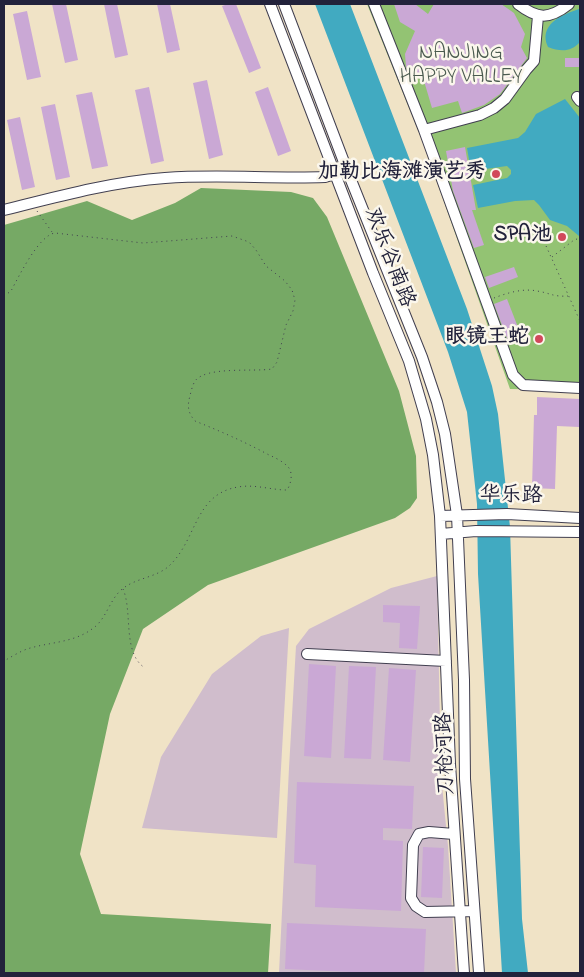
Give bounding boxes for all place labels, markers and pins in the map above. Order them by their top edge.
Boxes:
place label: 加勒比海滩演艺秀 [318,161,486,187]
marker: 加勒比海滩演艺秀 [490,168,502,180]
place label: SPA池 [494,224,552,250]
marker: SPA池 [556,231,568,243]
place label: 眼镜王蛇 [445,326,529,352]
marker: 眼镜王蛇 [533,333,545,345]

